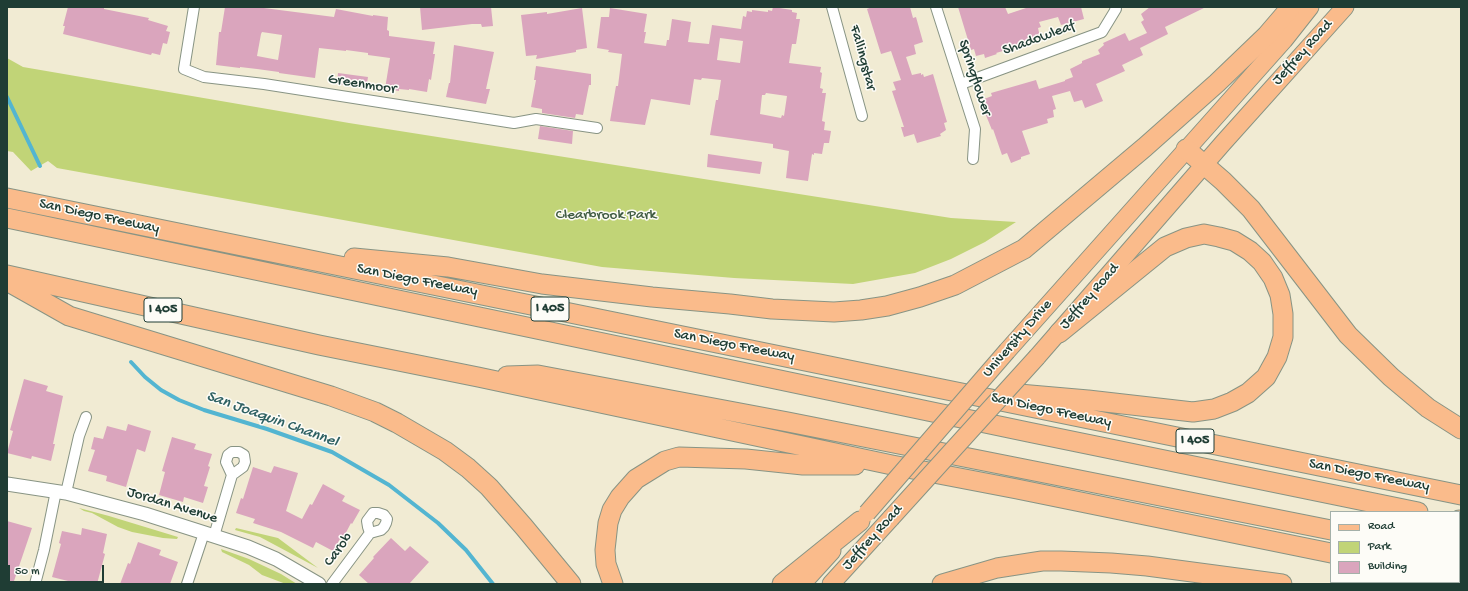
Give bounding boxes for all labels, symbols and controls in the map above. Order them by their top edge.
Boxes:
street label: Jeffrey Road [1269,17,1337,89]
street label: Shadowleaf [1000,18,1078,60]
street label: Fallingstar [845,23,879,93]
street label: Springflower [953,38,995,118]
street label: Greenmoor [327,71,397,99]
street label: San Diego Freeway [37,195,161,239]
park label: Clearbrook Park [556,207,656,225]
street label: San Diego Freeway [355,260,479,302]
street label: Jeffrey Road [1056,260,1124,334]
street label: University Drive [979,296,1057,382]
road number: I 405 [531,297,569,321]
road number: I 405 [144,298,182,322]
street label: San Diego Freeway [672,325,796,367]
water label: San Joaquin Channel [204,387,340,453]
street label: San Diego Freeway [989,389,1113,433]
road number: I 405 [1176,429,1214,453]
street label: San Diego Freeway [1307,455,1431,497]
street label: Jordan Avenue [124,484,220,528]
street label: Jeffrey Road [839,502,907,574]
legend [1330,511,1460,583]
text: Road [1368,520,1394,534]
street label: Carob [321,530,357,570]
text: Park [1368,540,1391,554]
scale bar [10,557,106,583]
text: Building [1368,560,1407,574]
text: 50 m [15,565,40,579]

